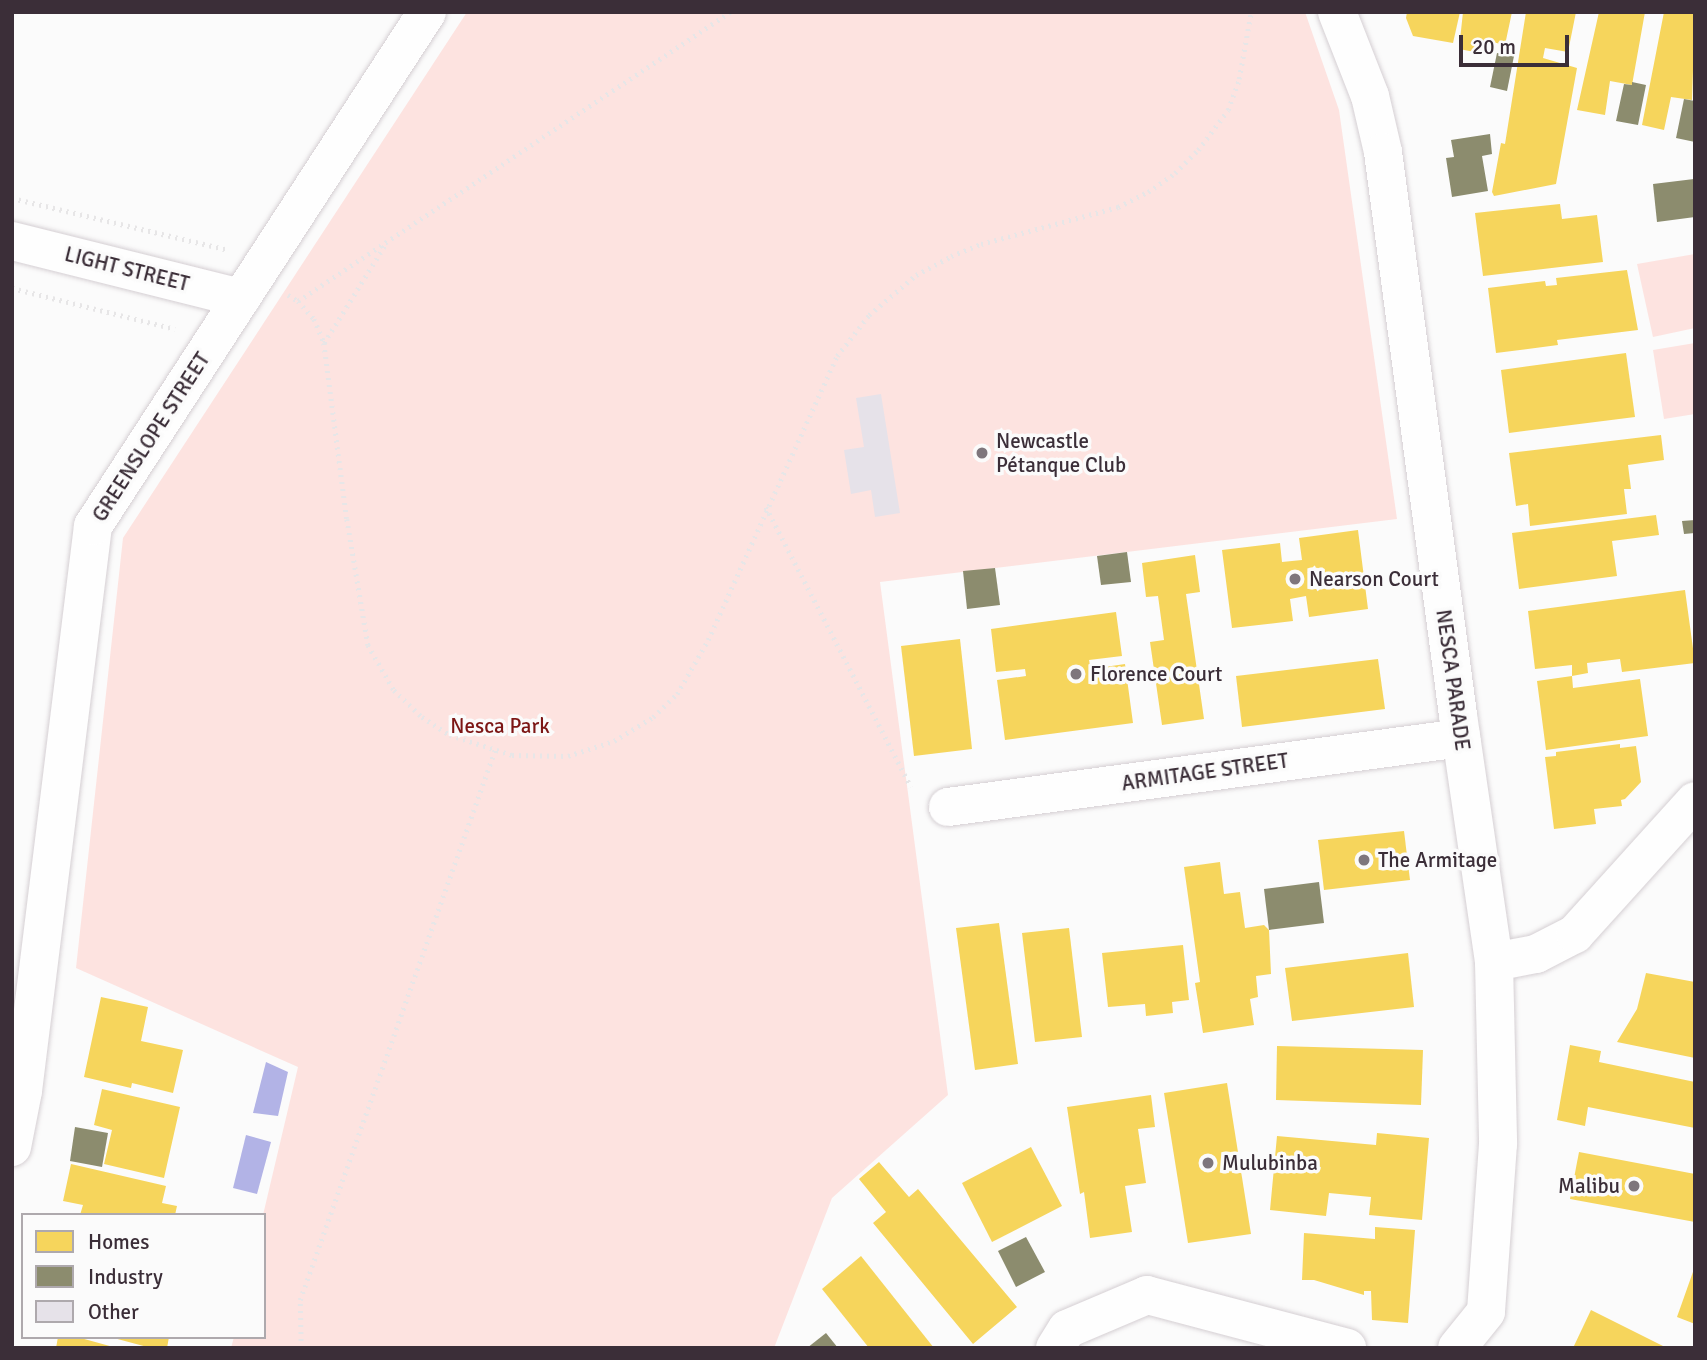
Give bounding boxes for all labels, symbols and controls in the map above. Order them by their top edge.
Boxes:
scale bar [1462,21,1572,65]
text: 20 m [1472,34,1516,60]
street label: LIGHT STREET [62,241,192,297]
street label: GREENSLOPE STREET [87,348,215,526]
place label: Newcastle Pétanque Club [996,428,1126,478]
marker: Newcastle Pétanque Club [974,445,990,461]
place label: Nearson Court [1309,566,1439,592]
marker: Nearson Court [1287,571,1303,587]
street label: NESCA PARADE [1431,608,1475,752]
place label: Florence Court [1090,661,1222,687]
marker: Florence Court [1068,666,1084,682]
park label: Nesca Park [450,713,550,739]
street label: ARMITAGE STREET [1120,748,1290,796]
place label: The Armitage [1378,847,1497,873]
marker: The Armitage [1356,852,1372,868]
place label: Mulubinba [1222,1150,1318,1176]
marker: Mulubinba [1200,1155,1216,1171]
place label: Malibu [1558,1173,1620,1199]
marker: Malibu [1626,1178,1642,1194]
legend [21,1213,266,1339]
text: Homes [88,1229,150,1255]
text: Industry [88,1264,163,1290]
text: Other [88,1299,139,1325]

